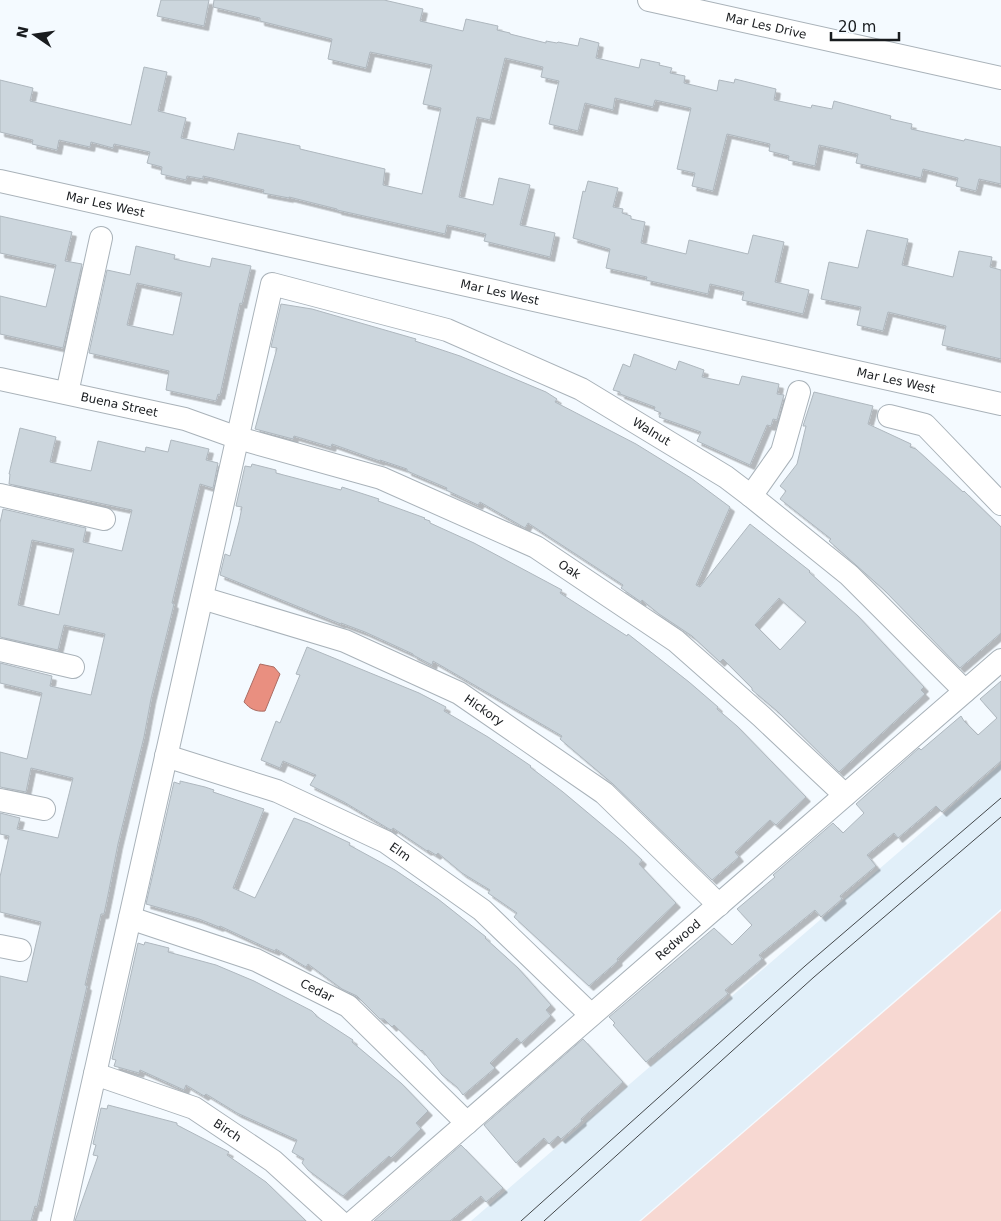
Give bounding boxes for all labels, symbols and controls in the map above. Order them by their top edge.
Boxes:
north arrow [10,10,60,60]
street label: Mar Les Drive [724,10,808,42]
scale bar [831,10,898,42]
text: 20 m [838,18,876,36]
text: N [13,25,31,40]
street label: Mar Les West [65,189,146,220]
street label: Mar Les West [459,277,541,308]
street label: Mar Les West [855,365,937,396]
street label: Buena Street [79,390,159,420]
street label: Walnut [630,415,673,449]
street label: Oak [556,557,583,582]
street label: Hickory [462,692,506,729]
street label: Elm [387,840,413,864]
street label: Redwood [653,917,703,963]
street label: Cedar [298,976,336,1005]
street label: Birch [211,1116,244,1145]

